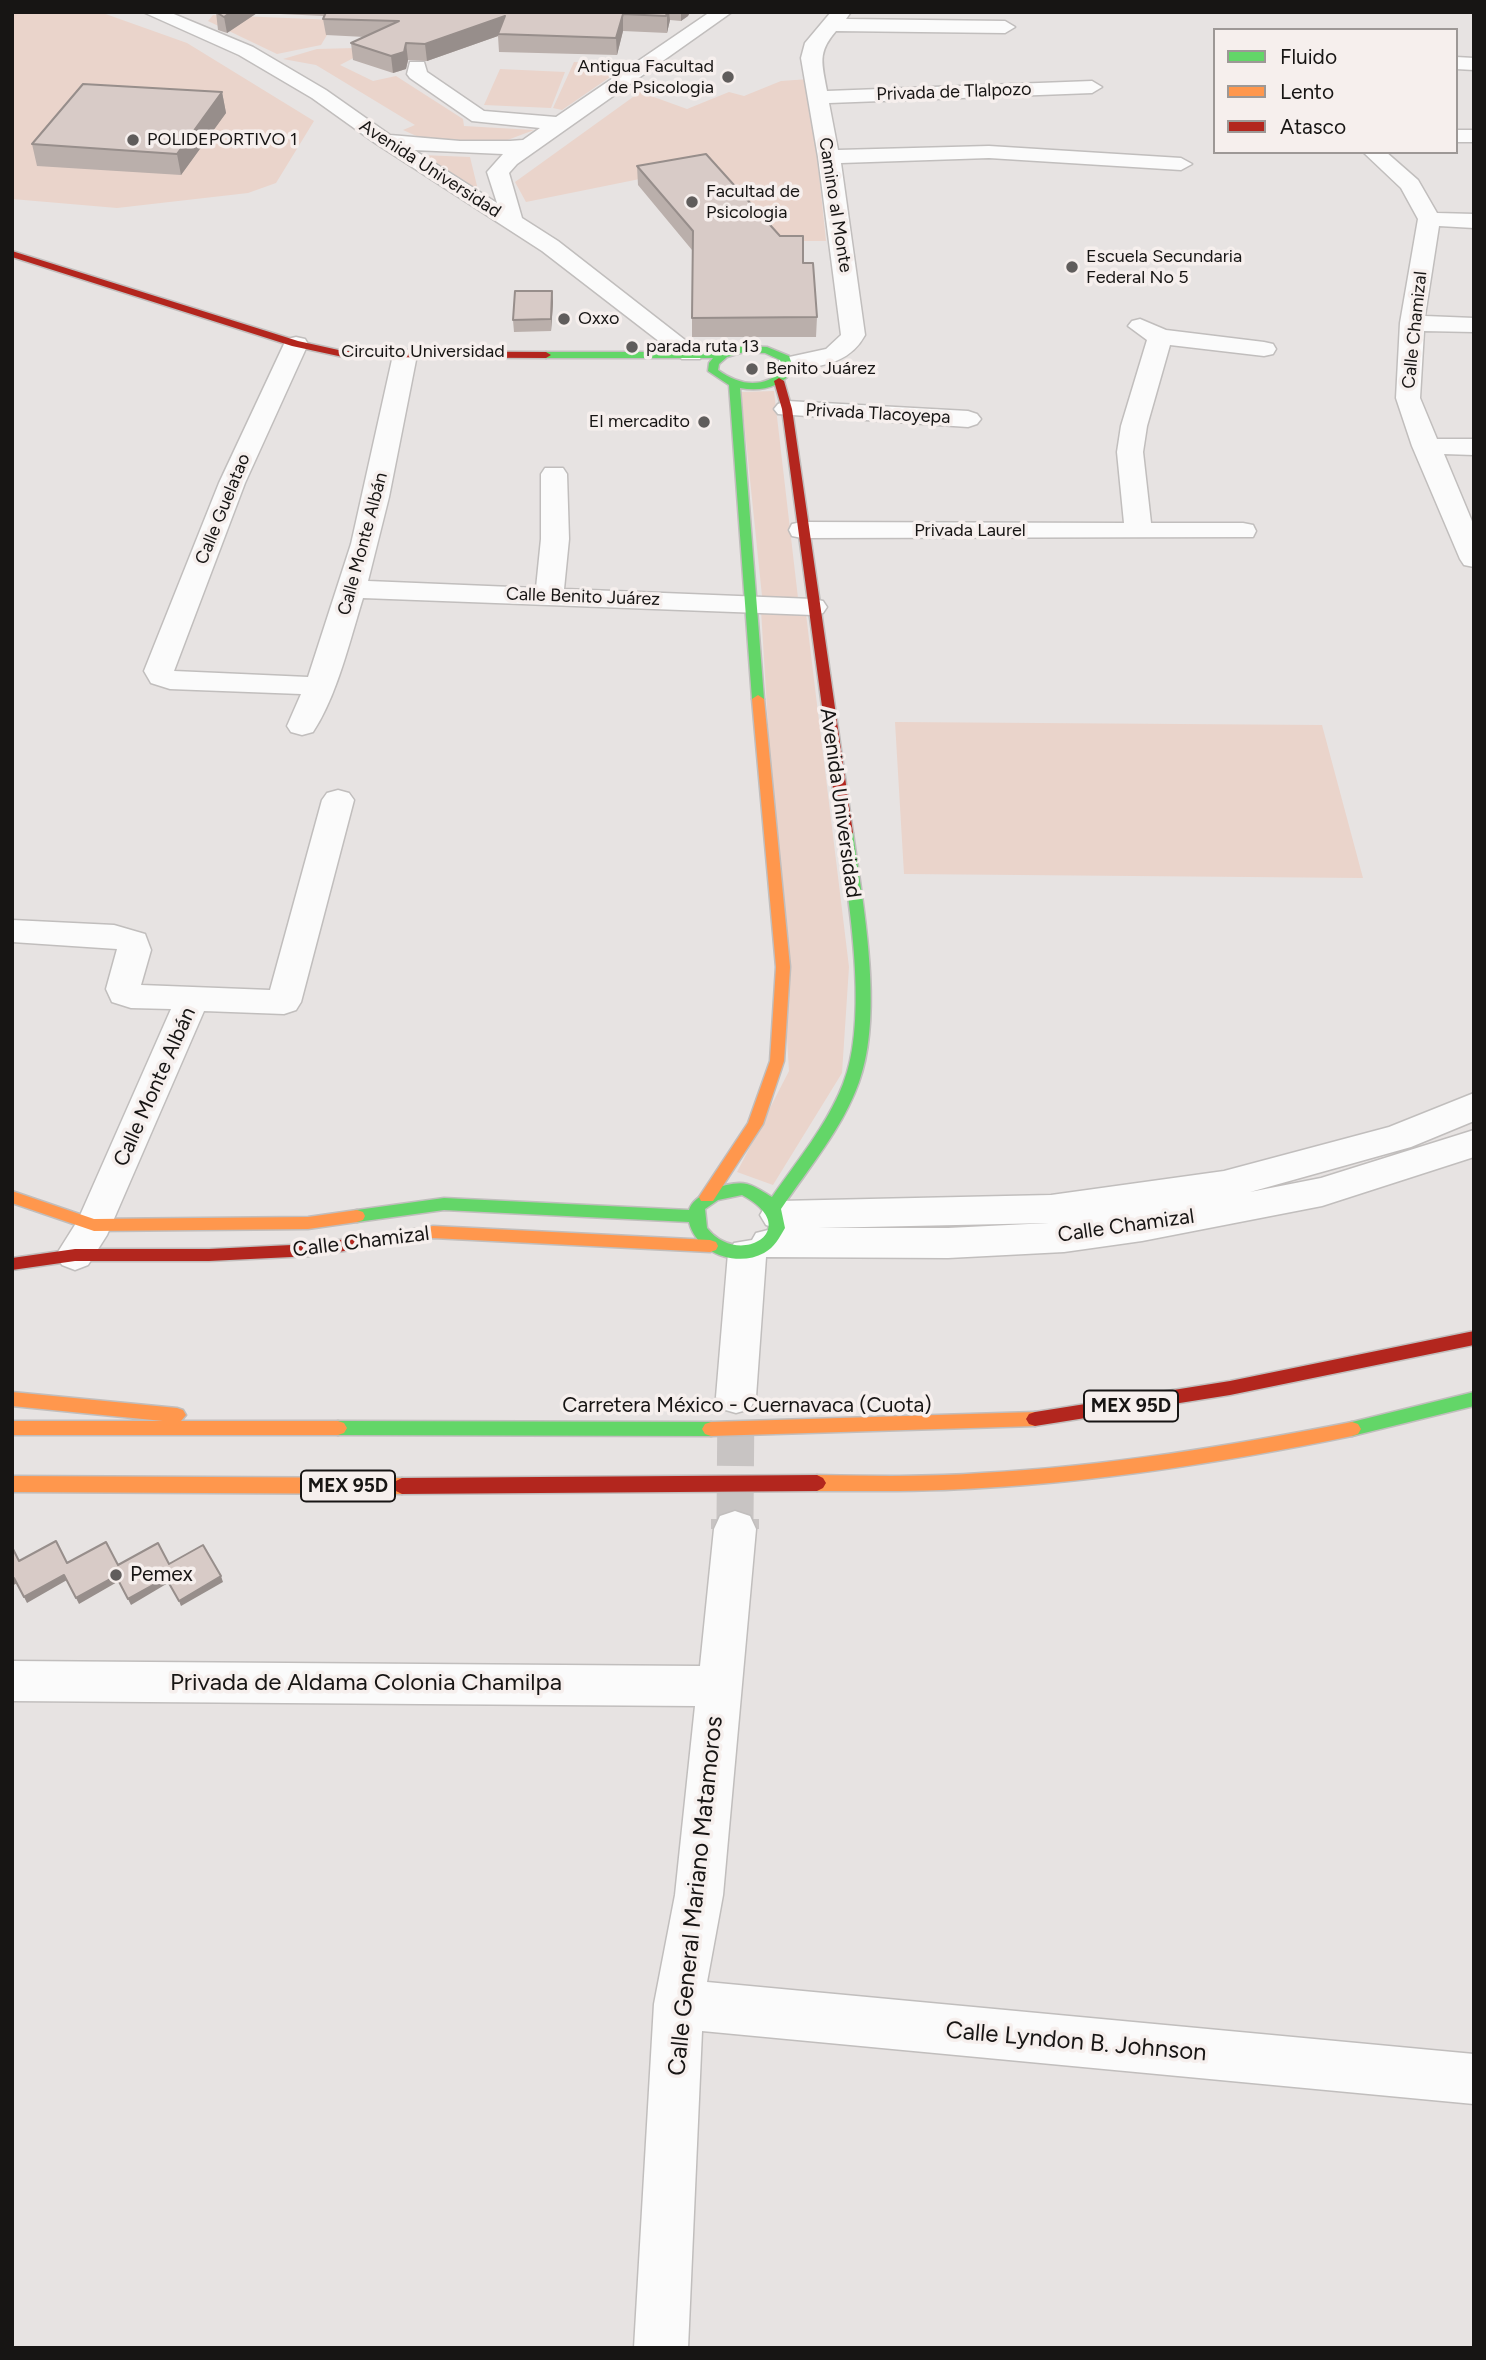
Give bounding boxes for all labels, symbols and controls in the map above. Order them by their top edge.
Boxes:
legend [1213,28,1458,154]
text: Fluido [1280,44,1337,69]
place label: Antigua Facultad de Psicologia [577,56,714,98]
marker: Antigua Facultad de Psicologia [720,69,736,85]
street label: Privada de Tlalpozo [876,78,1032,106]
text: Lento [1280,79,1334,104]
text: Atasco [1280,114,1346,139]
street label: Avenida Universidad [355,115,505,223]
place label: POLIDEPORTIVO 1 [147,129,297,151]
marker: POLIDEPORTIVO 1 [125,132,141,148]
street label: Camino al Monte [814,136,856,274]
place label: Facultad de Psicologia [706,181,800,224]
marker: Facultad de Psicologia [684,194,700,210]
place label: Escuela Secundaria Federal No 5 [1086,246,1242,288]
marker: Escuela Secundaria Federal No 5 [1064,259,1080,275]
street label: Calle Chamizal [1398,270,1432,390]
place label: Oxxo [578,308,619,330]
marker: Oxxo [556,311,572,327]
place label: parada ruta 13 [646,336,759,358]
marker: parada ruta 13 [624,339,640,355]
street label: Circuito Universidad [341,341,505,363]
place label: Benito Juárez [766,358,876,380]
marker: Benito Juárez [744,361,760,377]
street label: Privada Tlacoyepa [805,399,951,429]
place label: El mercadito [589,411,690,433]
marker: El mercadito [696,414,712,430]
street label: Calle Guelatao [191,451,255,567]
street label: Calle Monte Albán [334,470,392,618]
street label: Privada Laurel [914,520,1026,542]
street label: Calle Benito Juárez [506,584,660,610]
street label: Avenida Universidad [814,706,866,900]
street label: Calle Monte Albán [109,1004,201,1170]
street label: Calle Chamizal [1056,1204,1196,1248]
street label: Calle Chamizal [291,1221,431,1263]
road number: MEX 95D [1084,1390,1178,1422]
street label: Carretera México - Cuernavaca (Cuota) [562,1393,932,1419]
road number: MEX 95D [301,1470,395,1502]
place label: Pemex [130,1562,193,1588]
marker: Pemex [108,1567,124,1583]
street label: Privada de Aldama Colonia Chamilpa [170,1669,562,1697]
street label: Calle General Mariano Matamoros [663,1715,729,2077]
street label: Calle Lyndon B. Johnson [944,2016,1208,2068]

